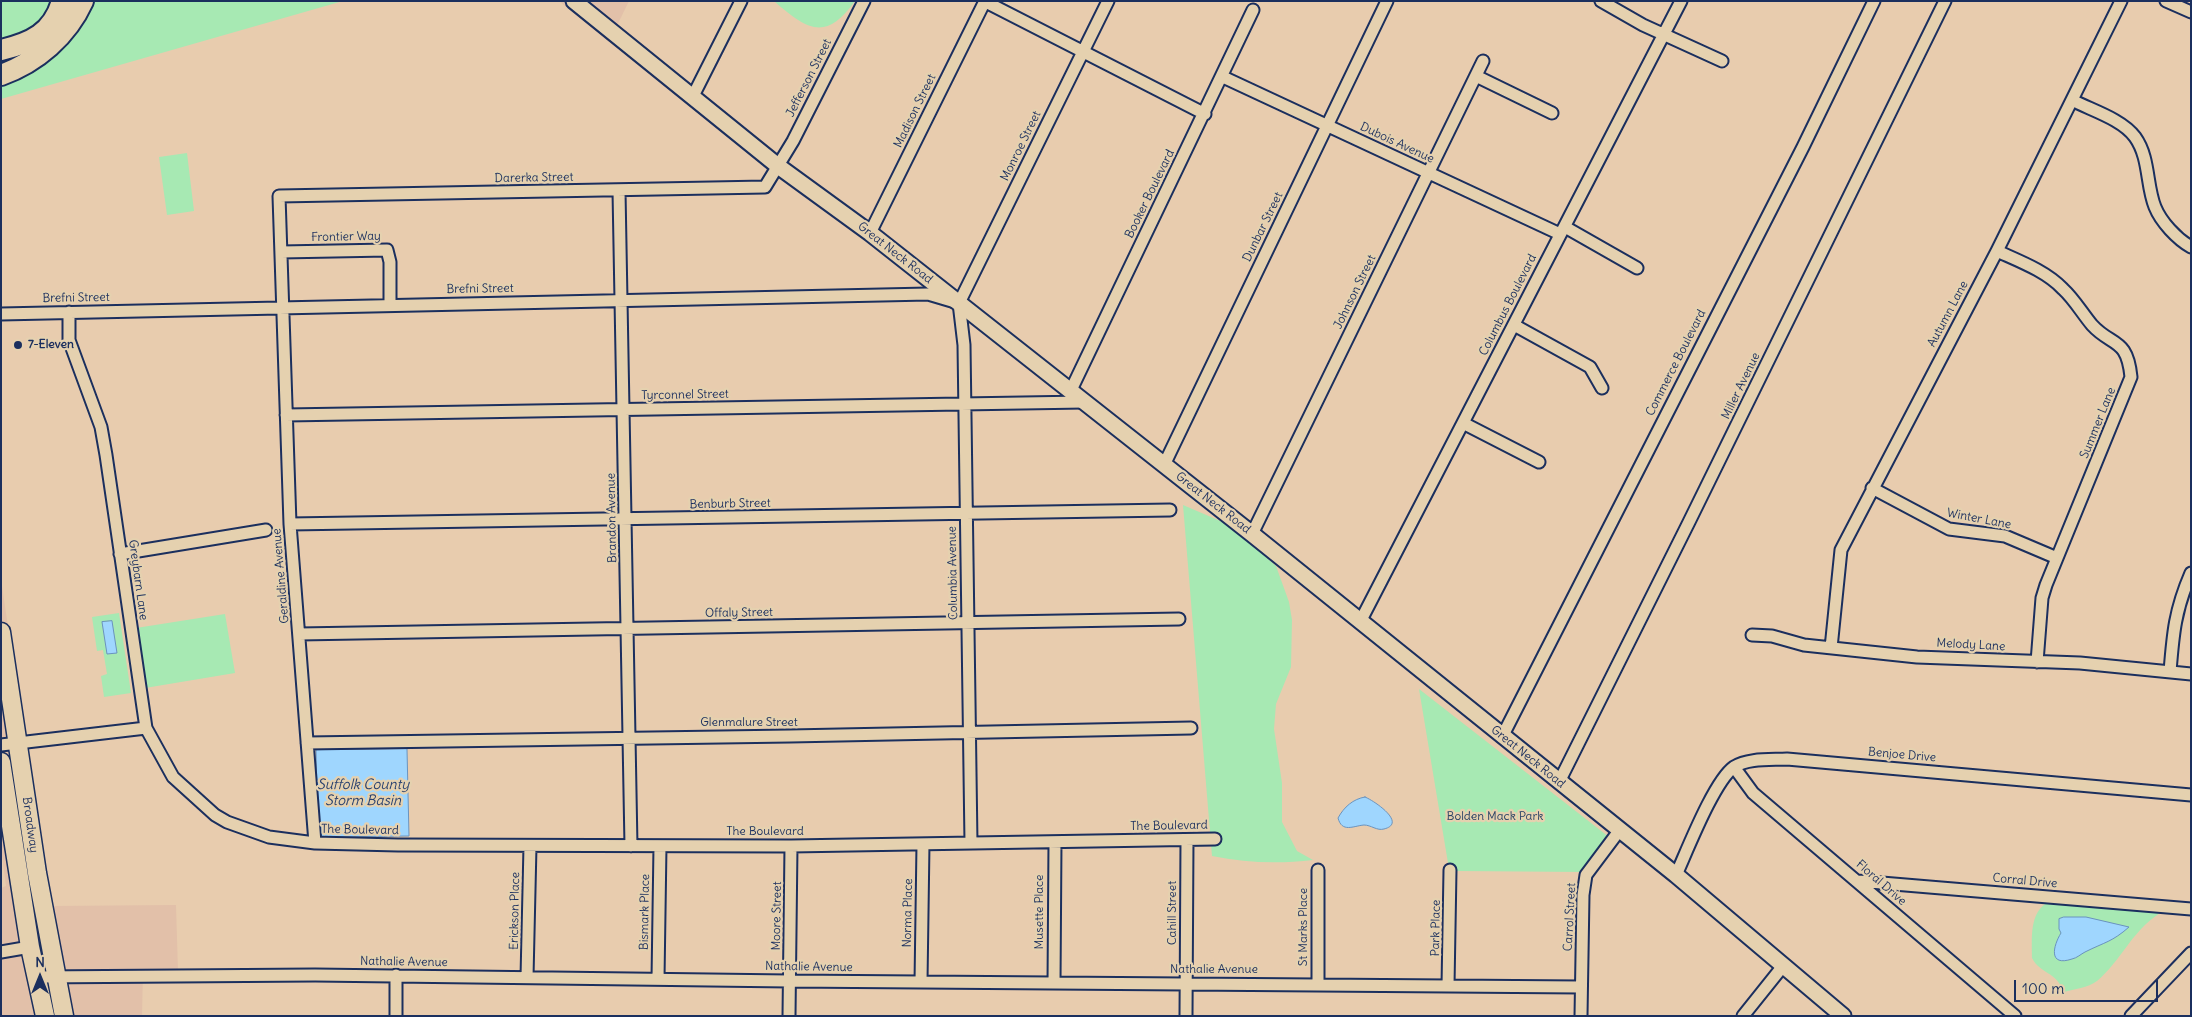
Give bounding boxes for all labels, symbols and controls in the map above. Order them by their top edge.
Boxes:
street label: Jefferson Street [783,37,835,119]
street label: Madison Street [891,72,939,150]
street label: Monroe Street [998,109,1044,183]
street label: Dubois Avenue [1358,120,1436,166]
street label: Booker Boulevard [1122,147,1178,241]
street label: Darerka Street [494,170,574,186]
street label: Dunbar Street [1240,190,1286,264]
street label: Great Neck Road [855,219,935,287]
street label: Frontier Way [311,229,381,245]
street label: Columbus Boulevard [1476,252,1540,358]
street label: Johnson Street [1331,253,1379,331]
street label: Autumn Lane [1925,278,1971,350]
street label: Brefni Street [446,281,514,297]
street label: Brefni Street [42,290,110,306]
street label: Commerce Boulevard [1643,308,1709,418]
place label: 7-Eleven [28,338,74,352]
marker: 7-Eleven [12,339,24,351]
street label: Miller Avenue [1719,350,1763,422]
street label: Summer Lane [2077,385,2119,461]
street label: Tyrconnel Street [641,387,729,403]
street label: Great Neck Road [1173,469,1253,537]
street label: Brandon Avenue [604,473,620,563]
street label: Benburb Street [689,496,771,512]
street label: Winter Lane [1946,506,2012,532]
street label: Columbia Avenue [945,526,961,620]
street label: Geraldine Avenue [270,528,292,624]
street label: Greybarn Lane [125,539,151,621]
street label: Offaly Street [705,605,773,621]
street label: Melody Lane [1936,636,2006,654]
street label: Glenmalure Street [700,716,798,730]
street label: Great Neck Road [1488,723,1568,791]
street label: Benjoe Drive [1867,745,1937,765]
water label: Suffolk County Storm Basin [317,777,409,810]
street label: Broadway [19,796,41,854]
park label: Bolden Mack Park [1447,810,1543,824]
street label: The Boulevard [1130,818,1208,834]
street label: The Boulevard [321,822,399,838]
street label: The Boulevard [726,825,804,839]
street label: Floral Drive [1853,857,1909,909]
street label: Corral Drive [1992,871,2058,891]
street label: Erickson Place [507,872,523,950]
street label: Bismark Place [637,874,653,950]
street label: Musette Place [1033,875,1047,949]
street label: Norma Place [900,878,916,948]
street label: Moore Street [769,881,785,951]
street label: Cahill Street [1166,881,1180,945]
street label: Carrol Street [1561,882,1579,952]
street label: St Marks Place [1297,888,1311,966]
street label: Park Place [1428,900,1444,956]
north arrow [15,952,65,1002]
text: N [35,953,45,971]
street label: Nathalie Avenue [360,954,448,970]
street label: Nathalie Avenue [765,959,853,975]
street label: Nathalie Avenue [1170,963,1258,977]
scale bar [2017,970,2161,1002]
text: 100 m [2022,979,2064,998]

